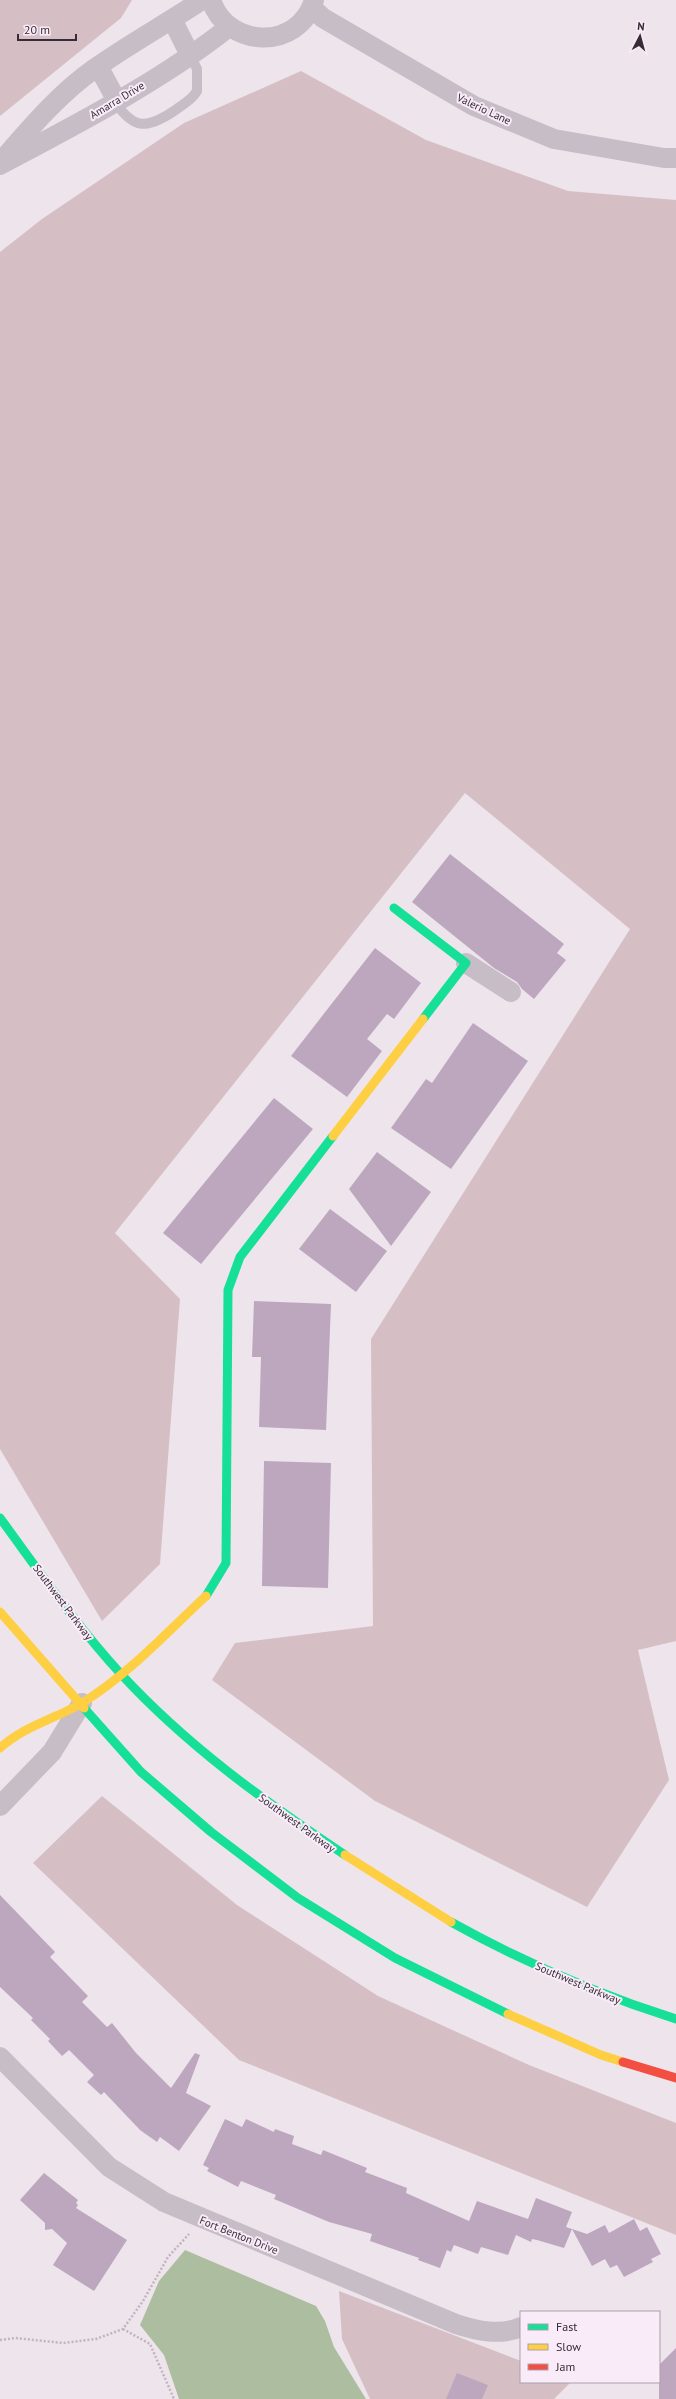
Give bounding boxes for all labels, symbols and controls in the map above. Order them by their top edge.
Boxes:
scale bar [18,16,76,42]
north arrow [620,16,660,56]
text: N [637,19,645,33]
text: 20 m [24,22,50,37]
street label: Amarra Drive [87,78,147,122]
street label: Valerio Lane [454,90,514,128]
street label: Southwest Parkway [30,1561,97,1643]
street label: Southwest Parkway [256,1791,339,1856]
street label: Southwest Parkway [533,1959,623,2008]
street label: Fort Benton Drive [198,2213,281,2257]
legend [520,2311,660,2383]
text: Fast [556,2319,577,2334]
text: Slow [556,2339,581,2354]
text: Jam [555,2359,575,2374]

